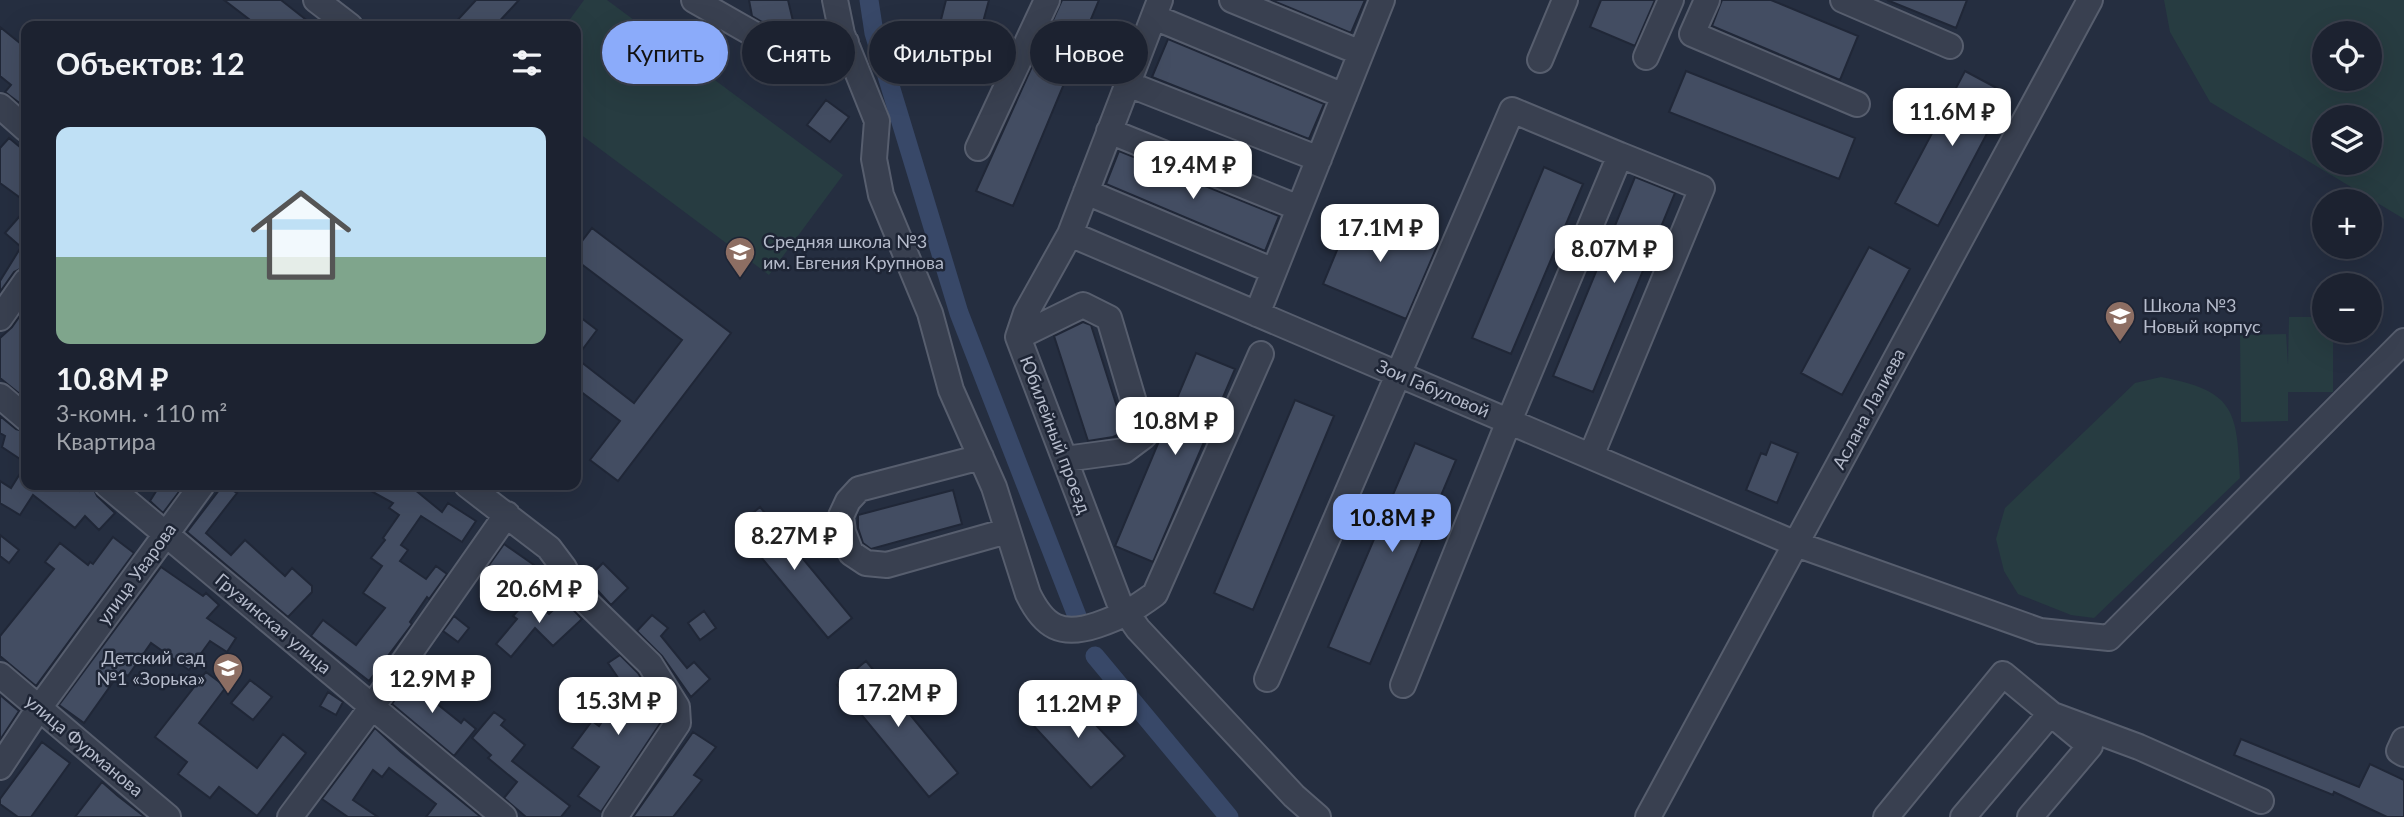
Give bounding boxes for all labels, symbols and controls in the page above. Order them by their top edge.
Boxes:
chip: Купить [602,21,728,84]
chip: Снять [742,21,855,84]
chip: Фильтры [869,21,1016,84]
chip: Новое [1030,21,1148,84]
map controls [2312,21,2382,343]
button: locate [2312,21,2382,91]
icon: filters [508,44,546,82]
text: Объектов: 12 [56,45,245,81]
pin: 11.6M ₽ [1887,88,2017,148]
text: 11.6M ₽ [1909,97,1995,125]
button: layers [2312,105,2382,175]
pin: 19.4M ₽ [1128,142,1258,201]
text: 19.4M ₽ [1150,150,1236,178]
icon: home [238,172,364,298]
button: + [2312,189,2382,259]
pin: 17.1M ₽ [1315,204,1445,264]
text: 17.1M ₽ [1337,213,1423,241]
pin: 8.07M ₽ [1549,226,1679,285]
place label: Средняя школа №3 им. Евгения Крупнова [763,230,944,273]
text: 8.07M ₽ [1571,234,1657,262]
school or university icon: Средняя школа №3 им. Евгения Крупнова [723,235,757,279]
button: − [2312,273,2382,343]
place label: Школа №3 Новый корпус [2143,294,2261,337]
school or university icon: Школа №3 Новый корпус [2103,299,2137,343]
street label: Аслана Лалиева [1827,344,1909,473]
street label: Юбилейный проезд [1016,353,1096,517]
street label: Зои Габуловой [1374,354,1493,422]
text: 10.8M ₽ [56,360,168,396]
pin: 10.8M ₽ [1110,398,1240,457]
text: 3-комн. · 110 m² [56,399,227,427]
text: 10.8M ₽ [1132,406,1218,434]
text: Квартира [56,427,156,455]
pin: 10.8M ₽ [1327,494,1457,554]
text: 10.8M ₽ [1349,503,1435,531]
pin: 8.27M ₽ [729,512,859,572]
street label: улица Уварова [92,518,180,628]
text: 8.27M ₽ [751,521,837,549]
pin: 20.6M ₽ [474,566,604,625]
street label: Грузинская улица [211,568,336,678]
text: 20.6M ₽ [496,574,582,602]
place label: Детский сад №1 «Зорька» [96,646,205,689]
school or university icon: Детский сад №1 «Зорька» [211,651,245,695]
pin: 12.9M ₽ [367,656,497,715]
text: 12.9M ₽ [389,664,475,692]
pin: 17.2M ₽ [833,670,963,729]
pin: 15.3M ₽ [553,678,683,737]
text: 17.2M ₽ [855,678,941,706]
pin: 11.2M ₽ [1013,680,1143,740]
text: 15.3M ₽ [575,686,661,714]
text: 11.2M ₽ [1035,689,1121,717]
street label: улица Фурманова [21,690,148,801]

